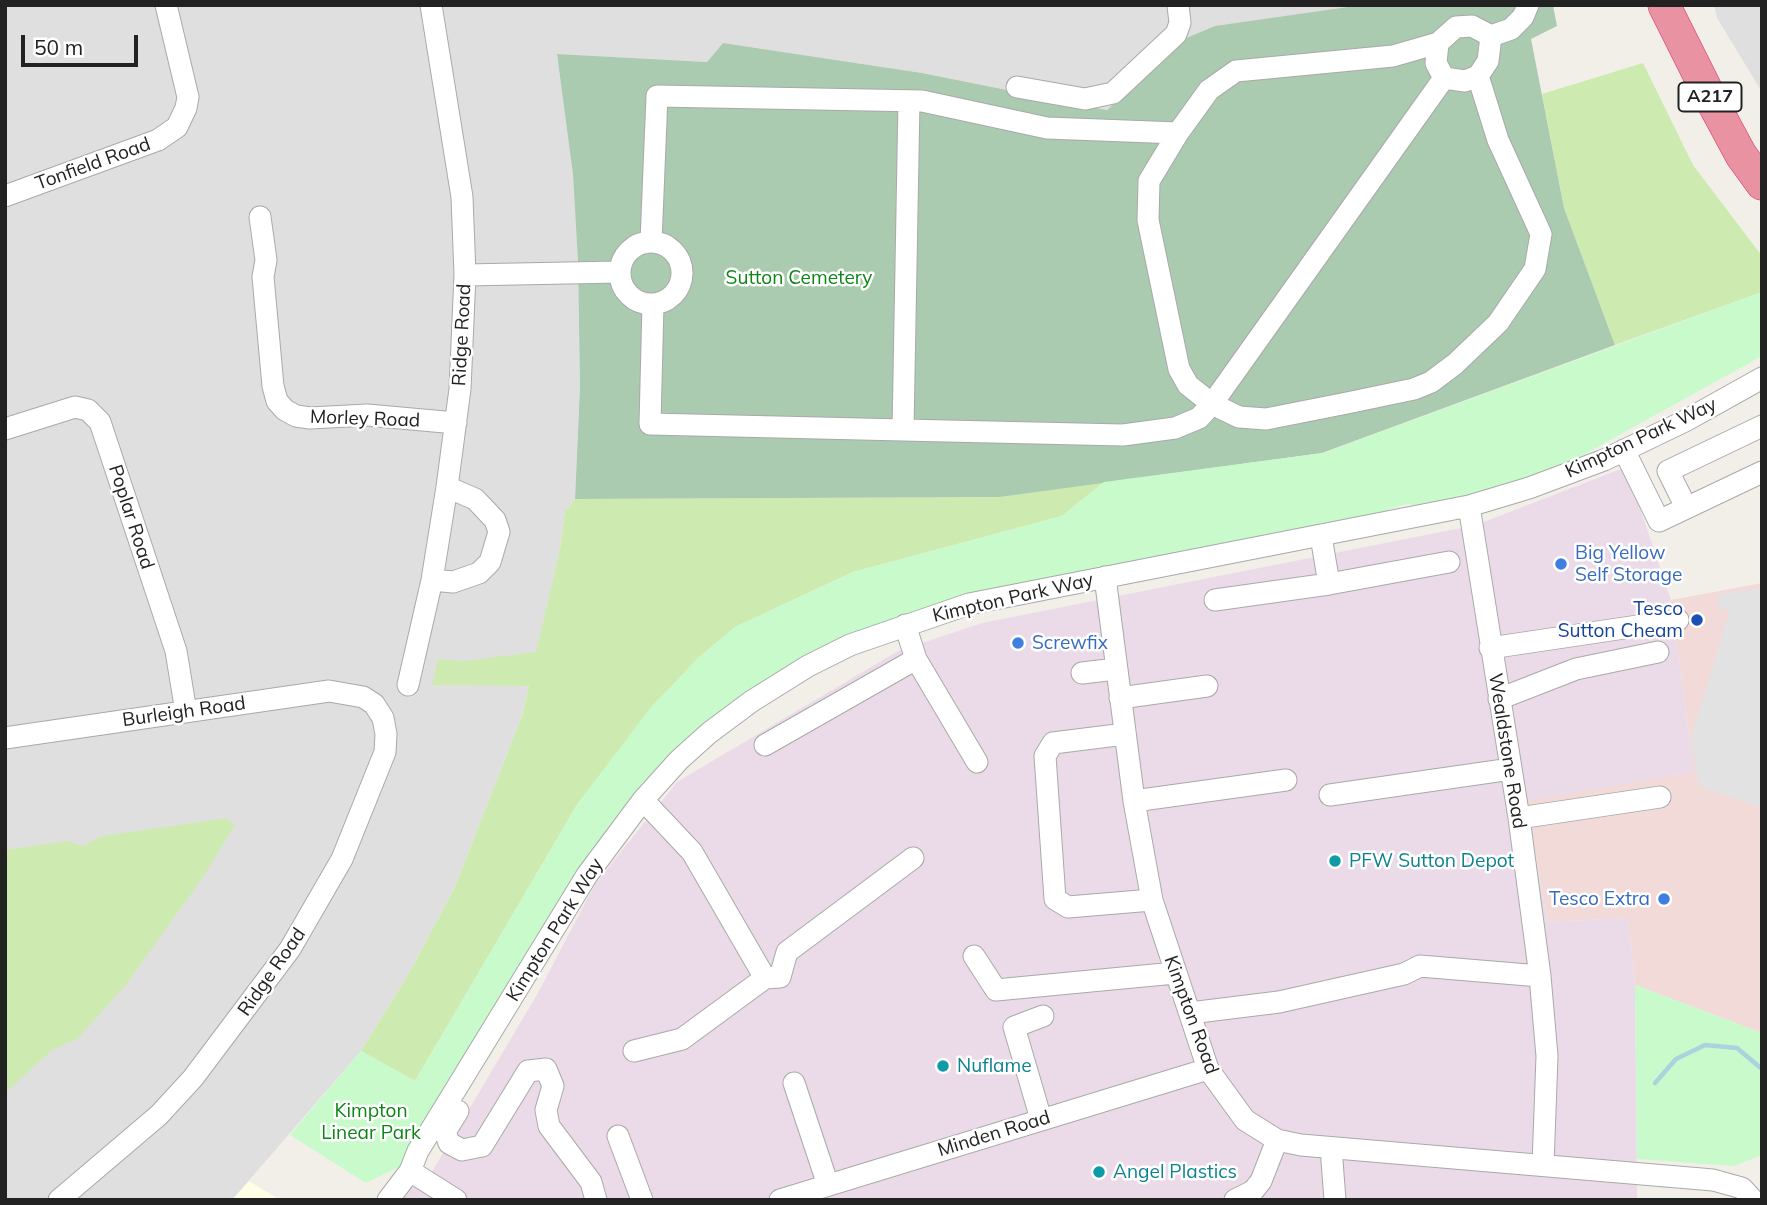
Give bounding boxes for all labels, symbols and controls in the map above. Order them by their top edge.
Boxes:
scale bar [24,21,142,65]
text: 50 m [34,34,83,60]
road number: A217 [1678,82,1742,112]
street label: Tonfield Road [32,133,154,195]
park label: Sutton Cemetery [726,267,872,289]
street label: Ridge Road [448,283,476,387]
street label: Kimpton Park Way [1562,393,1720,483]
street label: Morley Road [309,406,421,432]
street label: Poplar Road [103,462,159,572]
place label: Big Yellow Self Storage [1575,542,1682,586]
marker: Big Yellow Self Storage [1553,556,1569,572]
street label: Kimpton Park Way [930,568,1096,628]
place label: Tesco Sutton Cheam [1558,598,1683,642]
marker: Tesco Sutton Cheam [1689,612,1705,628]
place label: Screwfix [1032,632,1108,654]
marker: Screwfix [1010,635,1026,651]
street label: Wealdstone Road [1483,671,1531,831]
street label: Burleigh Road [121,692,247,732]
place label: PFW Sutton Depot [1349,850,1514,872]
marker: PFW Sutton Depot [1327,853,1343,869]
street label: Kimpton Park Way [502,854,608,1006]
place label: Tesco Extra [1549,888,1650,910]
marker: Tesco Extra [1656,891,1672,907]
street label: Ridge Road [233,924,311,1020]
street label: Kimpton Road [1159,953,1223,1077]
place label: Nuflame [957,1055,1032,1077]
marker: Nuflame [935,1058,951,1074]
park label: Kimpton Linear Park [321,1100,421,1144]
street label: Minden Road [935,1106,1053,1162]
place label: Angel Plastics [1113,1161,1237,1183]
marker: Angel Plastics [1091,1164,1107,1180]

